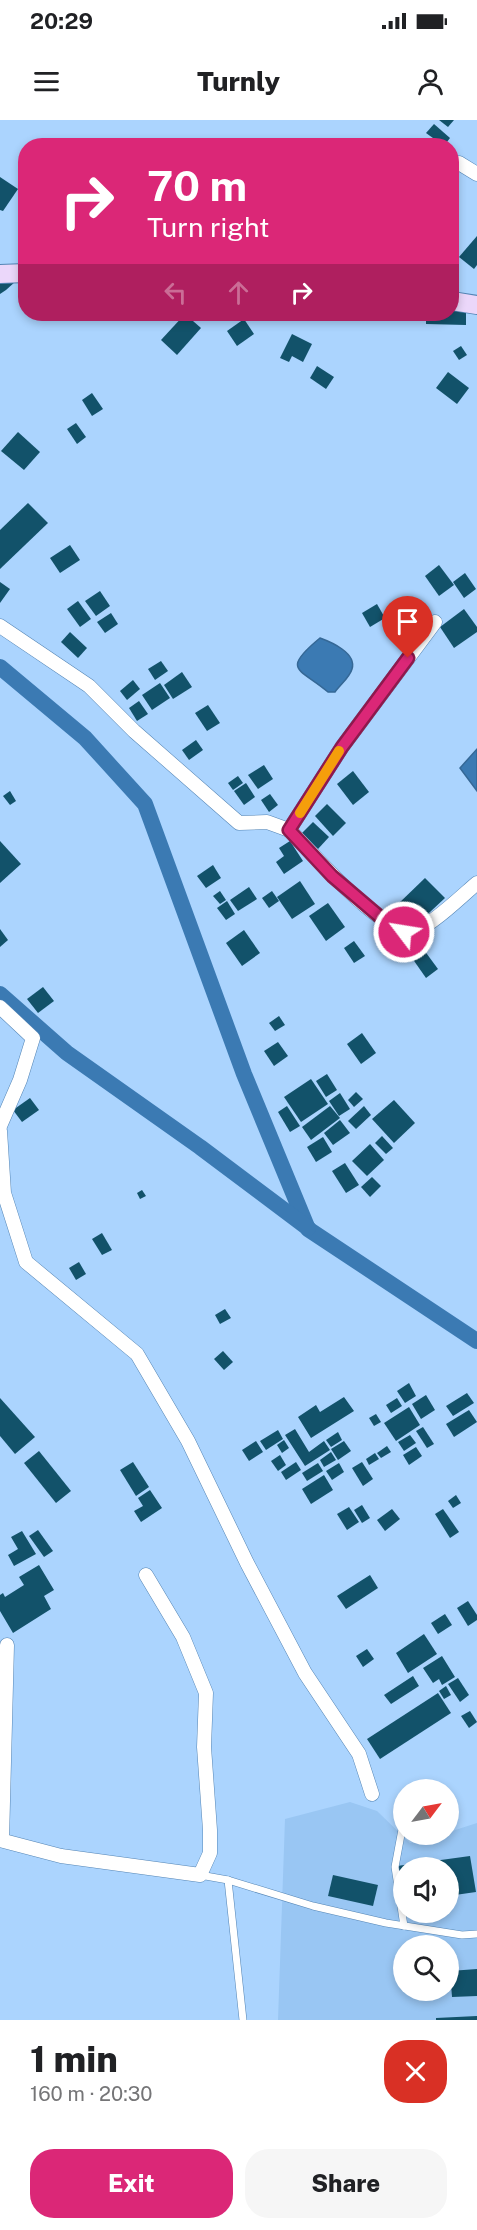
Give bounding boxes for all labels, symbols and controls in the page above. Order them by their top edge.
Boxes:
text: 20:29 [30,8,93,34]
icon: menu [30,65,63,98]
text: Turnly [197,65,280,97]
icon: person [414,65,447,98]
text: 70 m [147,161,247,210]
icon: right [48,162,126,240]
text: Turn right [147,211,270,243]
icon: left [159,276,192,309]
icon: ahead [222,276,255,309]
icon: right [285,276,318,309]
pin [382,596,433,658]
icon: arrive [391,605,424,638]
position arrow [372,900,436,964]
north arrow [393,1779,459,1845]
map controls [393,1779,459,2001]
button: sound [393,1857,459,1923]
button: search [393,1935,459,2001]
text: 1 min [30,2038,118,2080]
button: close [384,2040,447,2103]
text: 160 m · 20:30 [30,2082,152,2106]
button: Exit [30,2149,233,2218]
button: Share [245,2149,447,2218]

